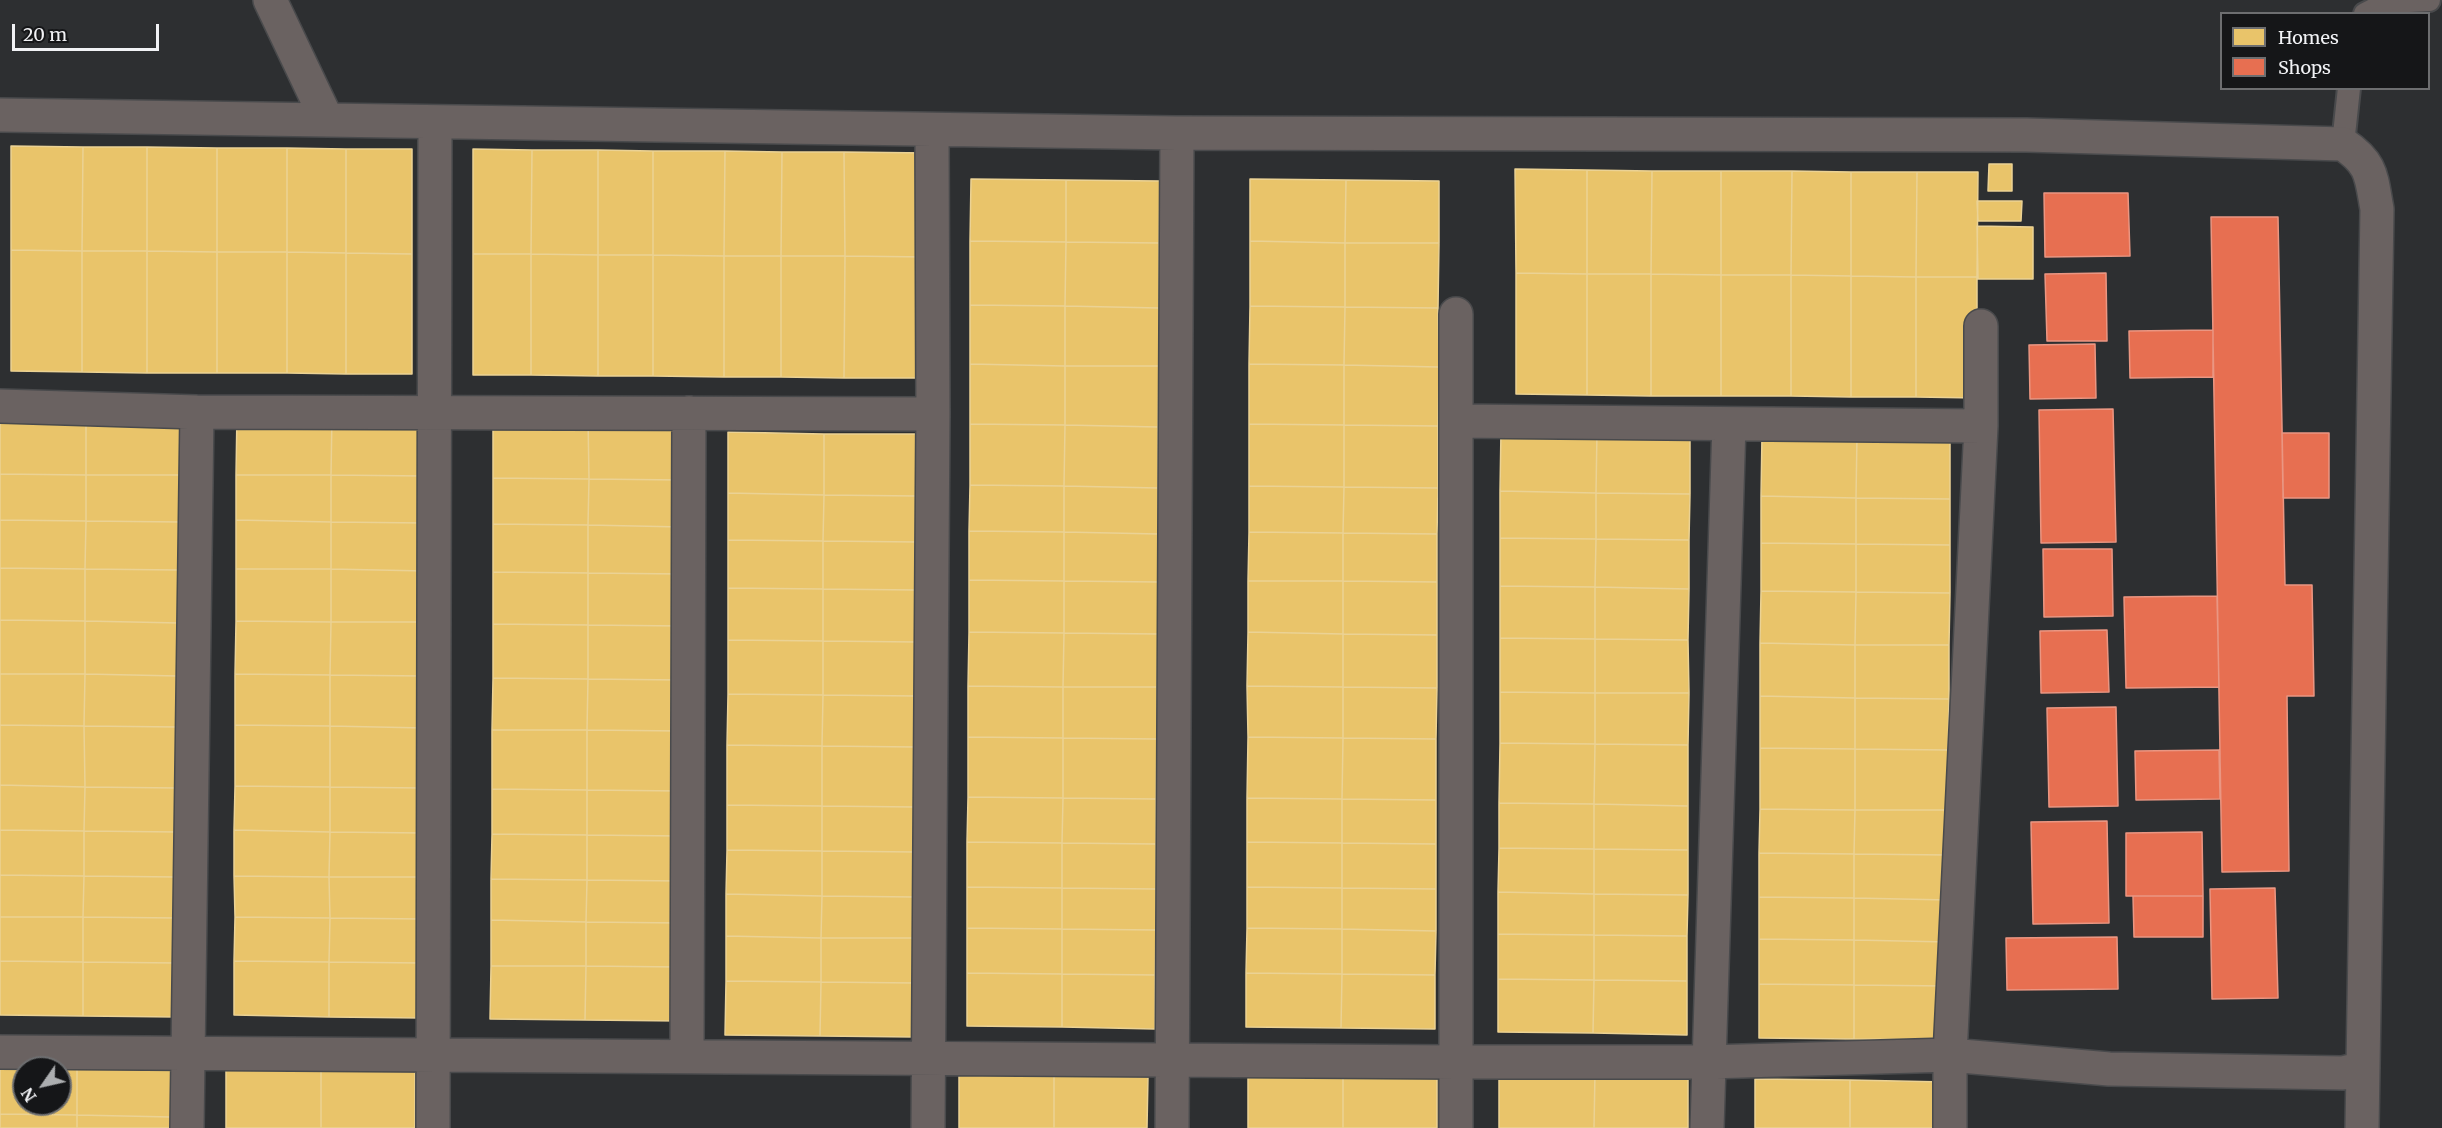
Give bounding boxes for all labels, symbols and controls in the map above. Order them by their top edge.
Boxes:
scale bar [15,12,162,50]
legend [2220,12,2430,90]
text: 20 m [23,23,67,46]
text: Homes [2278,26,2339,49]
text: Shops [2278,56,2331,79]
north arrow [12,1056,72,1116]
text: N [17,1084,41,1106]

